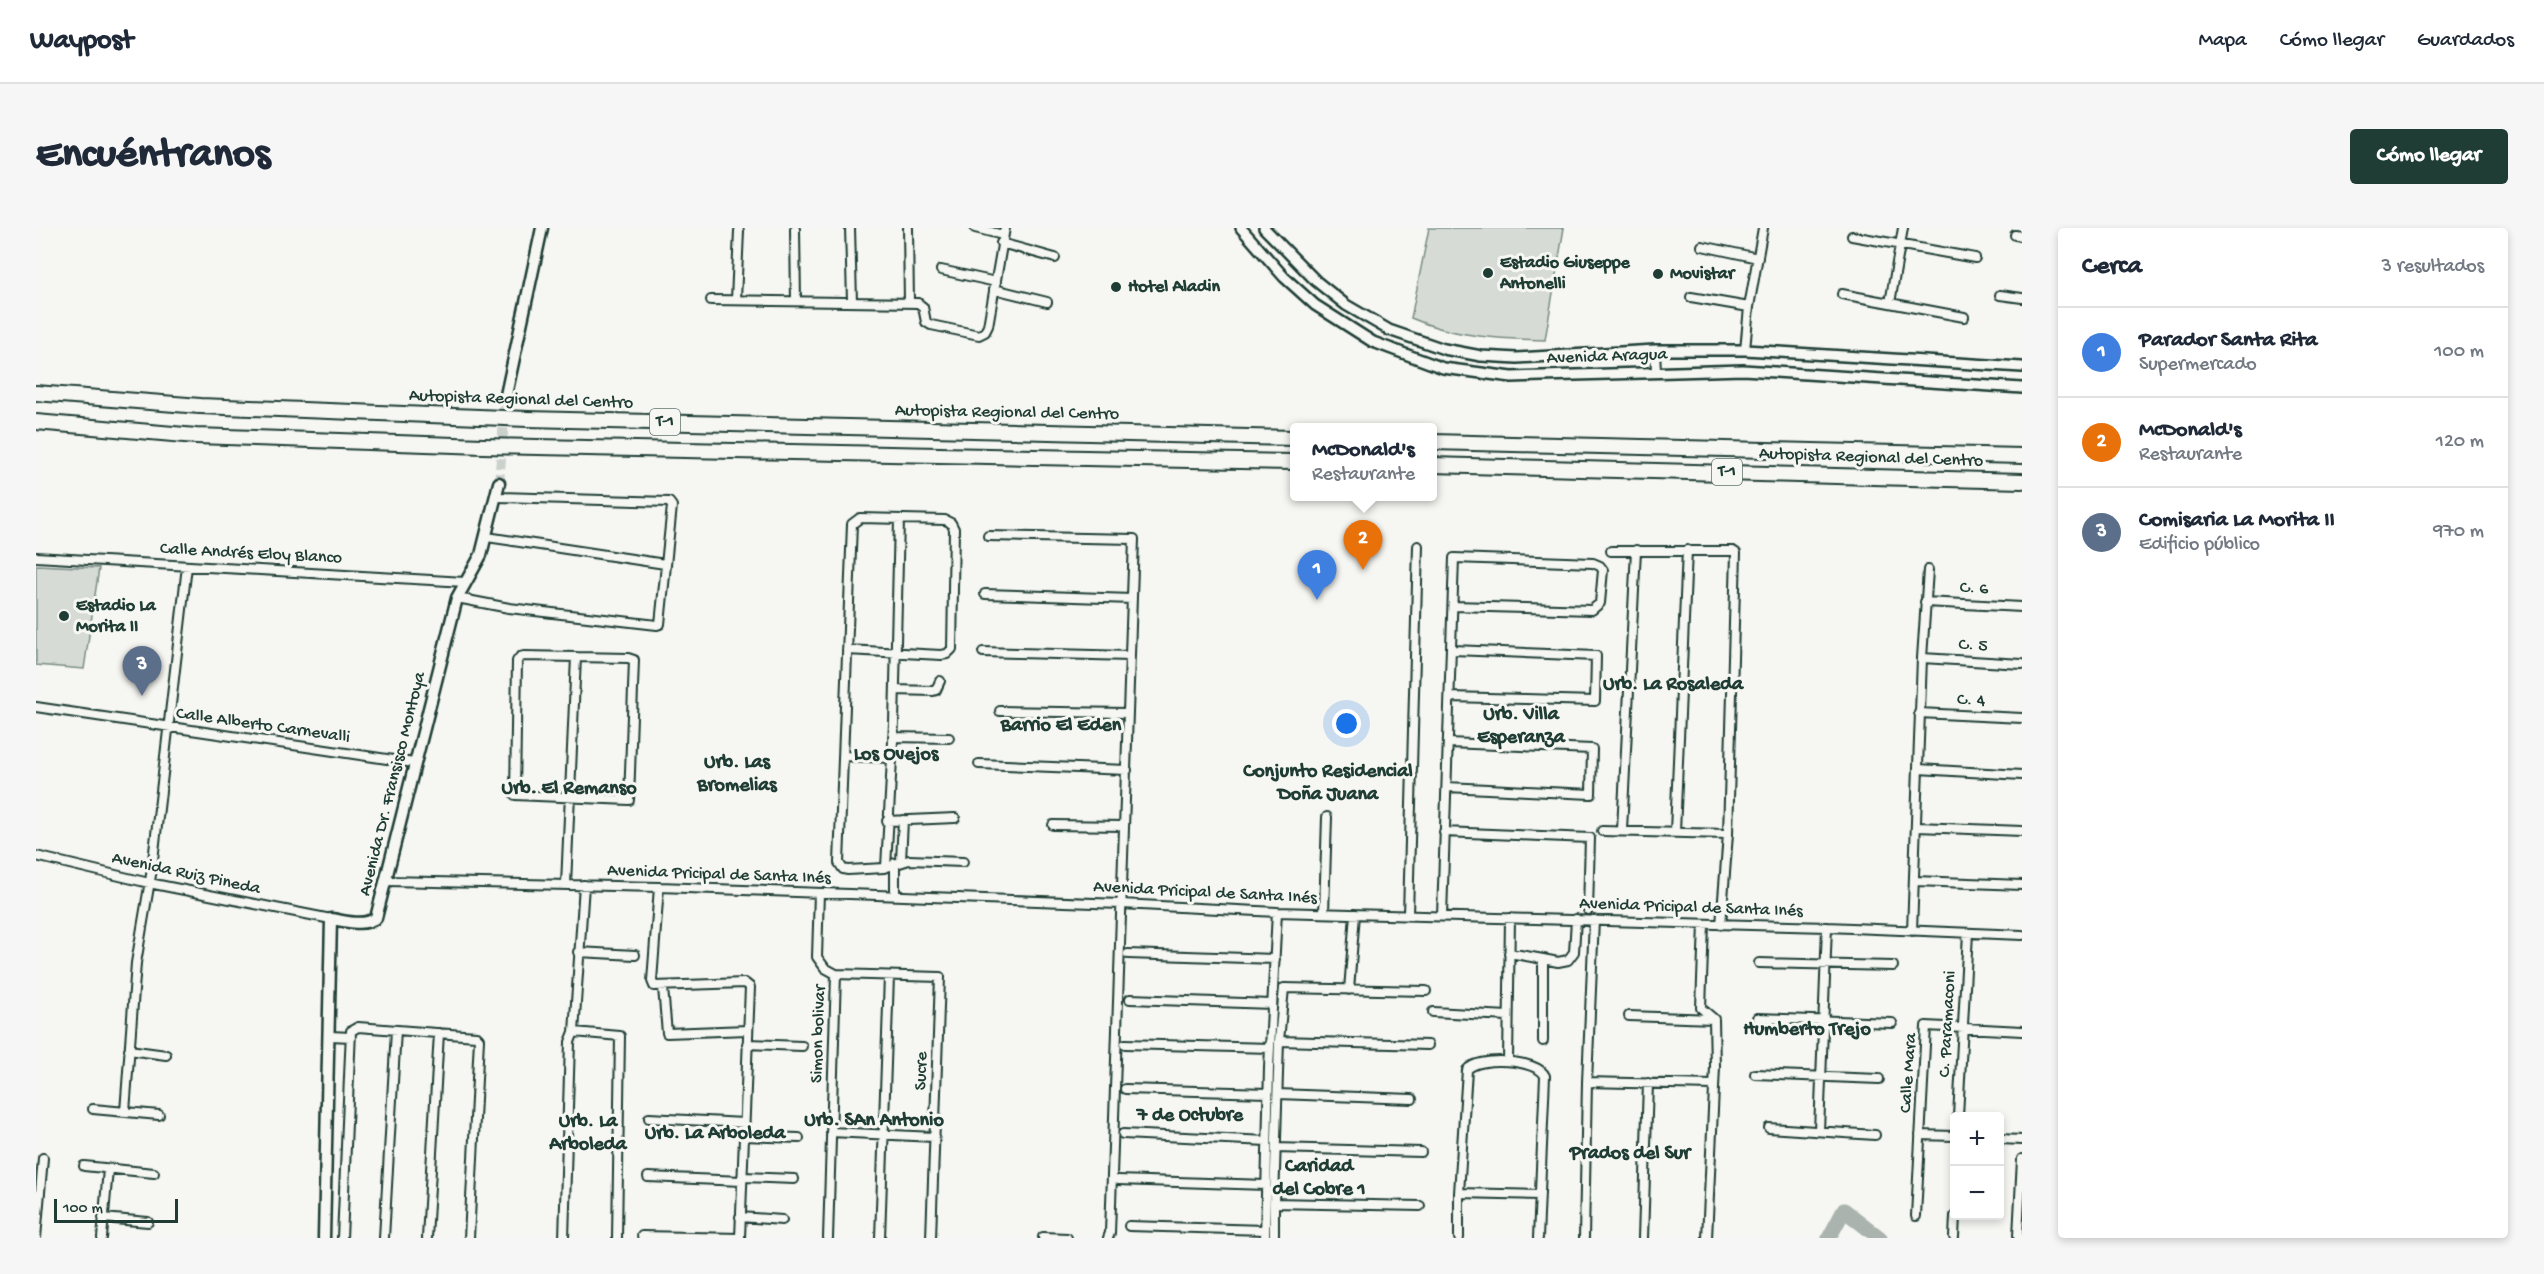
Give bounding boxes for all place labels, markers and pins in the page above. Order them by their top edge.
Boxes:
place label: Estadio Giuseppe Antonelli [1499,253,1631,295]
place label: Movistar [1670,264,1737,285]
marker: Estadio Giuseppe Antonelli [1481,266,1495,280]
marker: Movistar [1651,267,1665,281]
place label: Hotel Aladin [1128,277,1221,298]
marker: Hotel Aladin [1109,280,1123,294]
pin: 2 [1344,520,1382,570]
pin: 1 [1298,550,1336,600]
place label: Estadio La Morita II [76,596,157,638]
marker: Estadio La Morita II [57,609,71,623]
pin: 3 [122,646,162,696]

